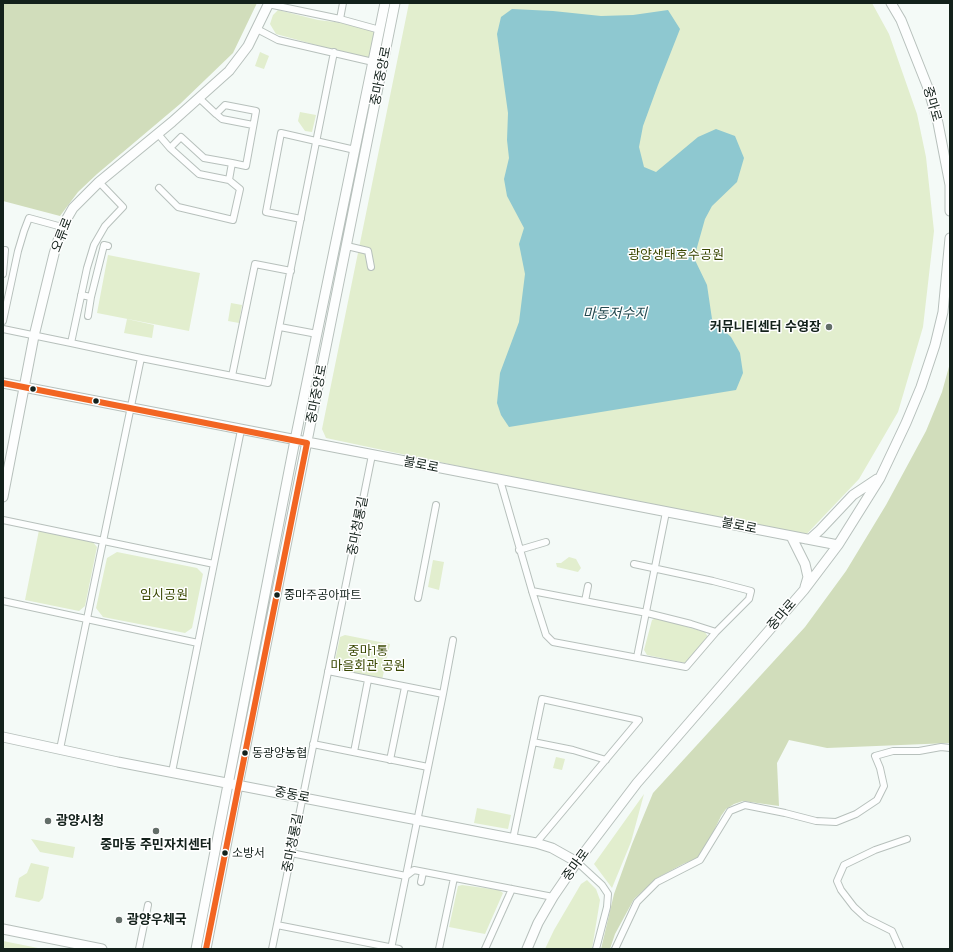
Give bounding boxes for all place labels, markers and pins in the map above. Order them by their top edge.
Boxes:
place label: 커뮤니티센터 수영장 [710,319,821,335]
marker: 커뮤니티센터 수영장 [824,322,834,332]
unlabelled marker [28,384,38,394]
unlabelled marker [91,396,101,406]
place label: 중마주공아파트 [284,588,361,602]
marker: 중마주공아파트 [272,590,282,600]
place label: 동광양농협 [252,746,307,760]
marker: 동광양농협 [240,748,250,758]
place label: 광양시청 [56,813,104,829]
marker: 광양시청 [43,816,53,826]
marker: 중마동 주민자치센터 [151,826,161,836]
place label: 중마동 주민자치센터 [100,837,212,853]
place label: 소방서 [232,846,265,860]
marker: 소방서 [220,848,230,858]
place label: 광양우체국 [127,912,187,928]
marker: 광양우체국 [114,915,124,925]

